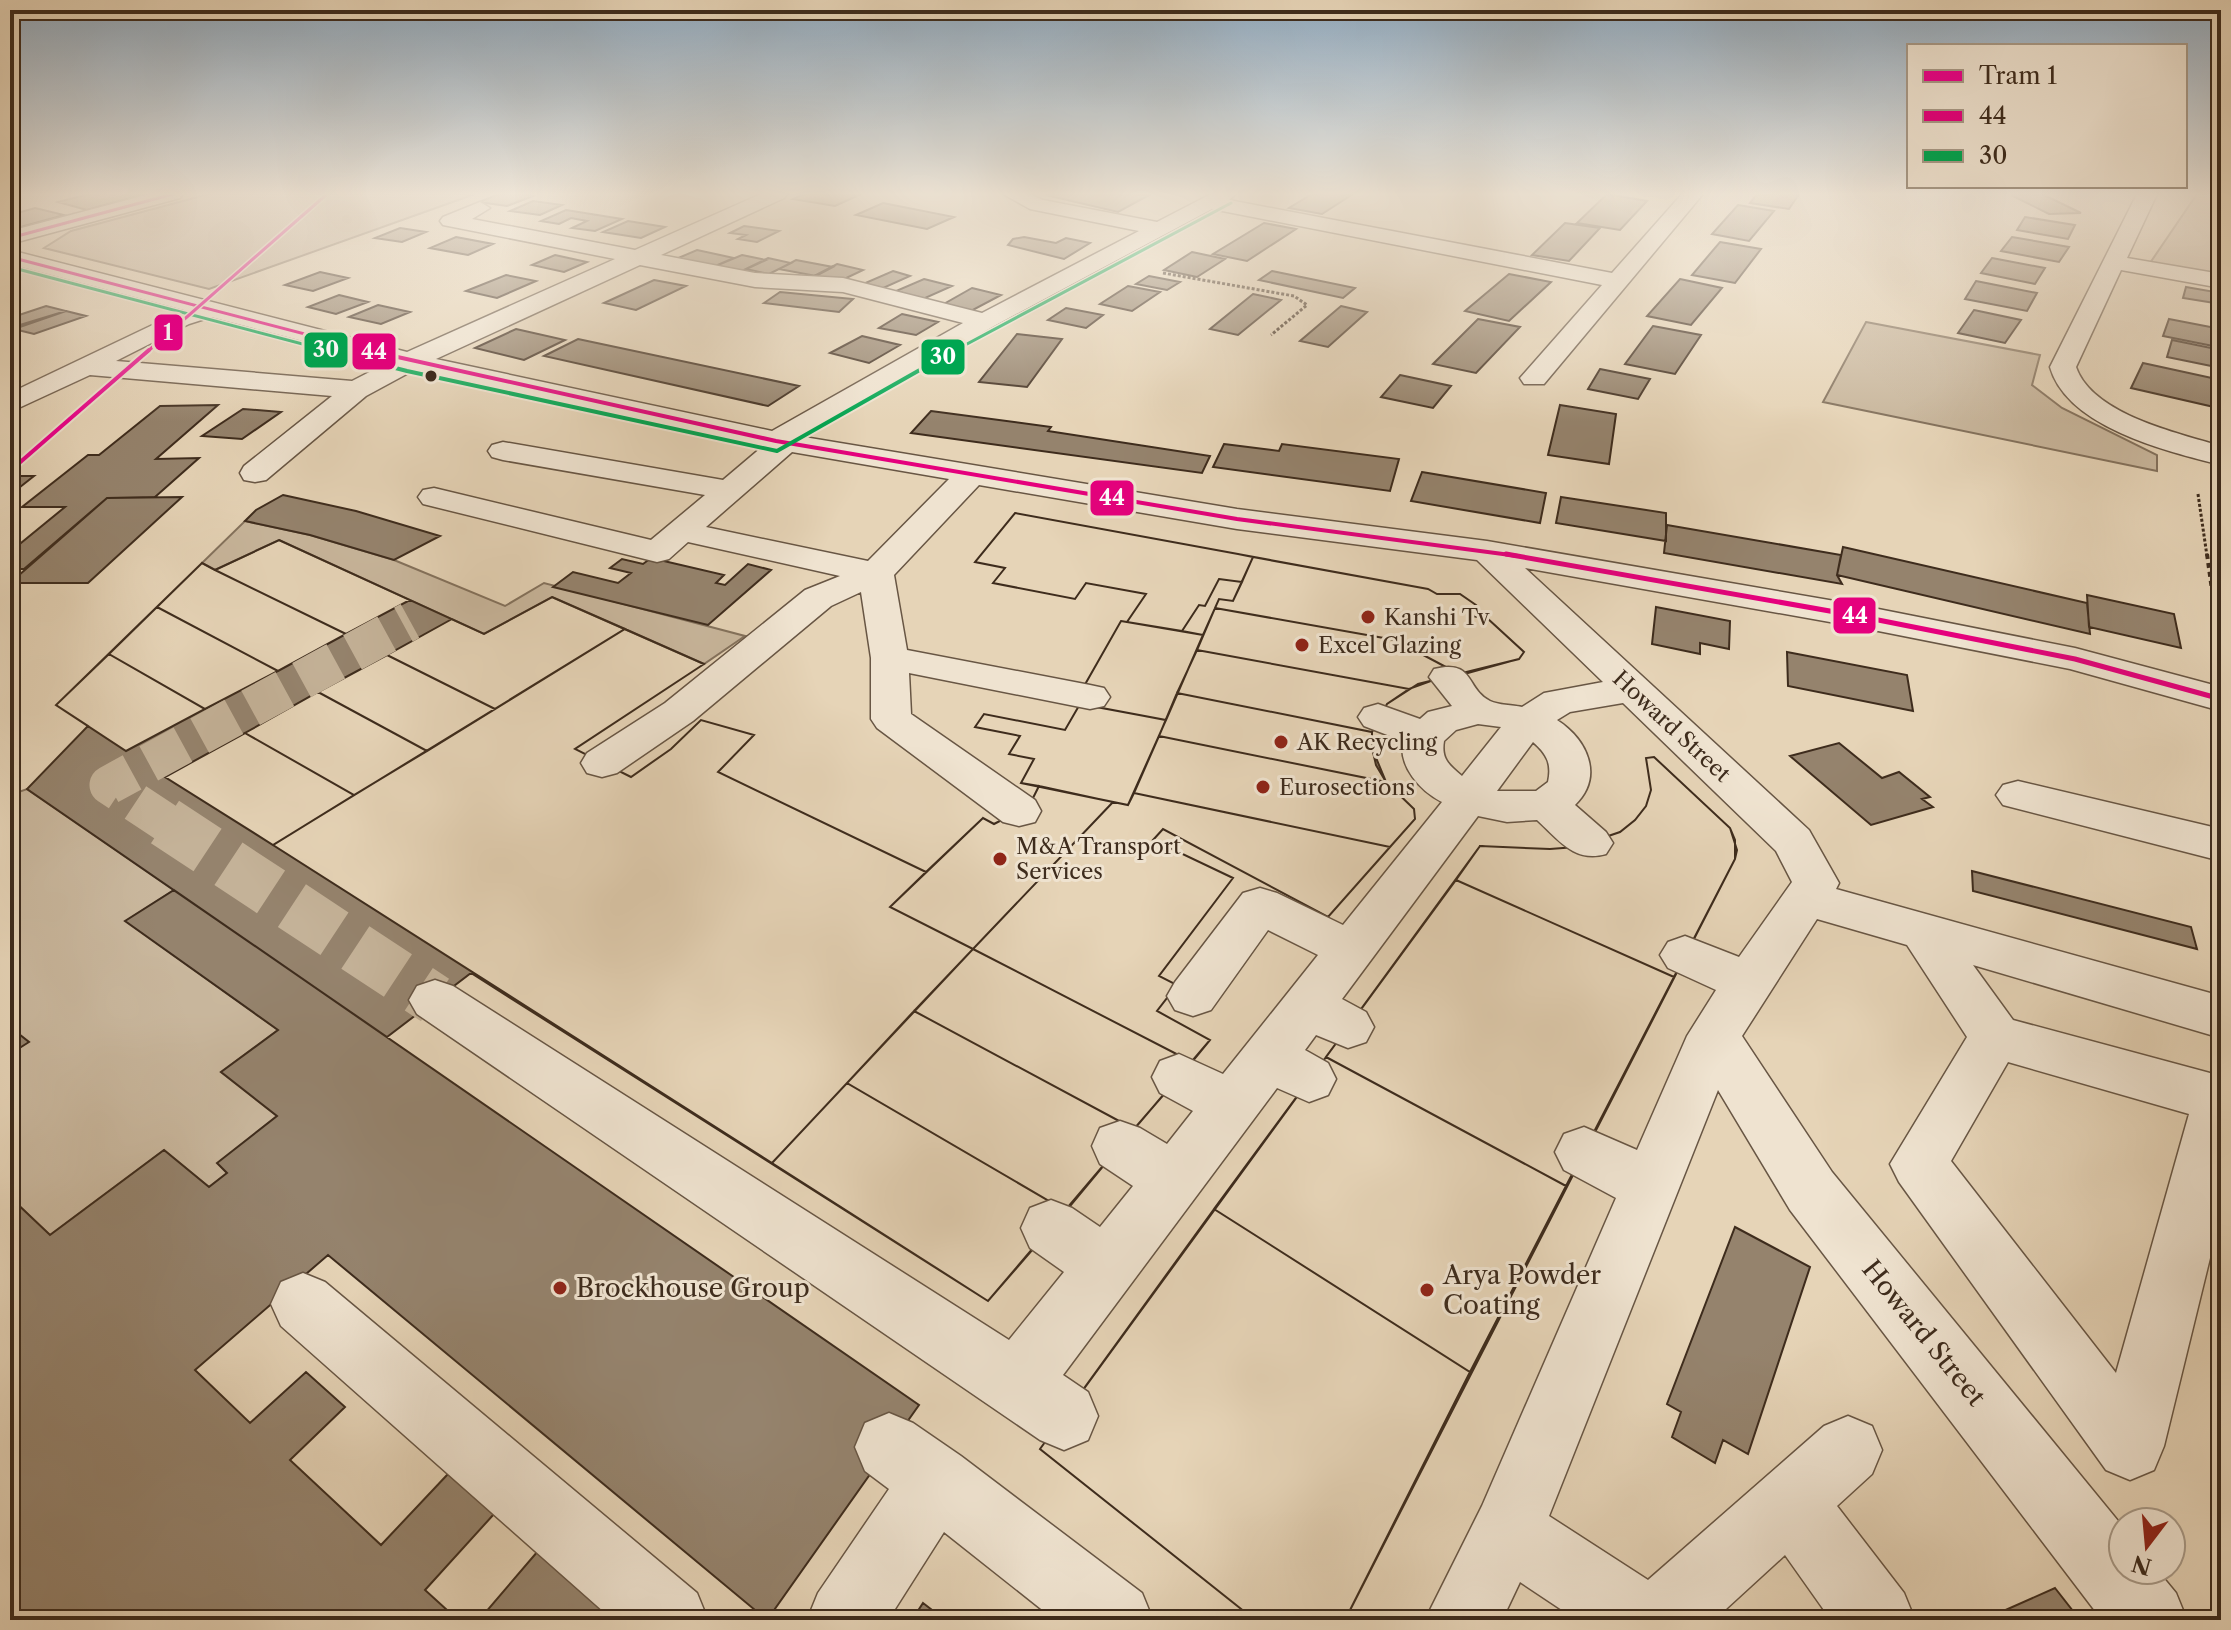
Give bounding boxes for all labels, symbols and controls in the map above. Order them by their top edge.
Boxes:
legend [1907,44,2187,188]
text: Tram 1 [1979,61,2057,90]
text: 44 [1979,101,2007,130]
text: 30 [1979,141,2007,170]
line badge: 1 [153,313,184,352]
text: 1 [163,319,173,346]
line badge: 30 [303,331,349,369]
line badge: 44 [351,332,397,371]
text: 30 [313,336,339,363]
text: 44 [361,338,387,365]
line badge: 30 [920,338,966,376]
text: 30 [930,343,956,370]
unlabelled marker [423,368,439,384]
line badge: 44 [1089,479,1135,517]
text: 44 [1099,484,1125,511]
line badge: 44 [1832,596,1877,635]
text: 44 [1842,602,1868,629]
place label: Kanshi Tv [1384,604,1490,631]
marker: Kanshi Tv [1359,608,1377,626]
place label: Excel Glazing [1318,632,1461,659]
marker: Excel Glazing [1293,636,1311,654]
street label: Howard Street [1607,665,1736,788]
place label: AK Recycling [1296,729,1437,756]
marker: AK Recycling [1272,733,1290,751]
place label: Eurosections [1279,774,1415,801]
marker: Eurosections [1254,778,1272,796]
place label: M&A Transport Services [1016,833,1181,885]
marker: M&A Transport Services [991,850,1009,868]
street label: Howard Street [1855,1254,1993,1413]
place label: Arya Powder Coating [1442,1259,1601,1321]
place label: Brockhouse Group [576,1272,810,1304]
marker: Brockhouse Group [551,1279,569,1297]
marker: Arya Powder Coating [1418,1281,1436,1299]
north arrow [2107,1506,2187,1586]
text: N [2129,1549,2155,1580]

